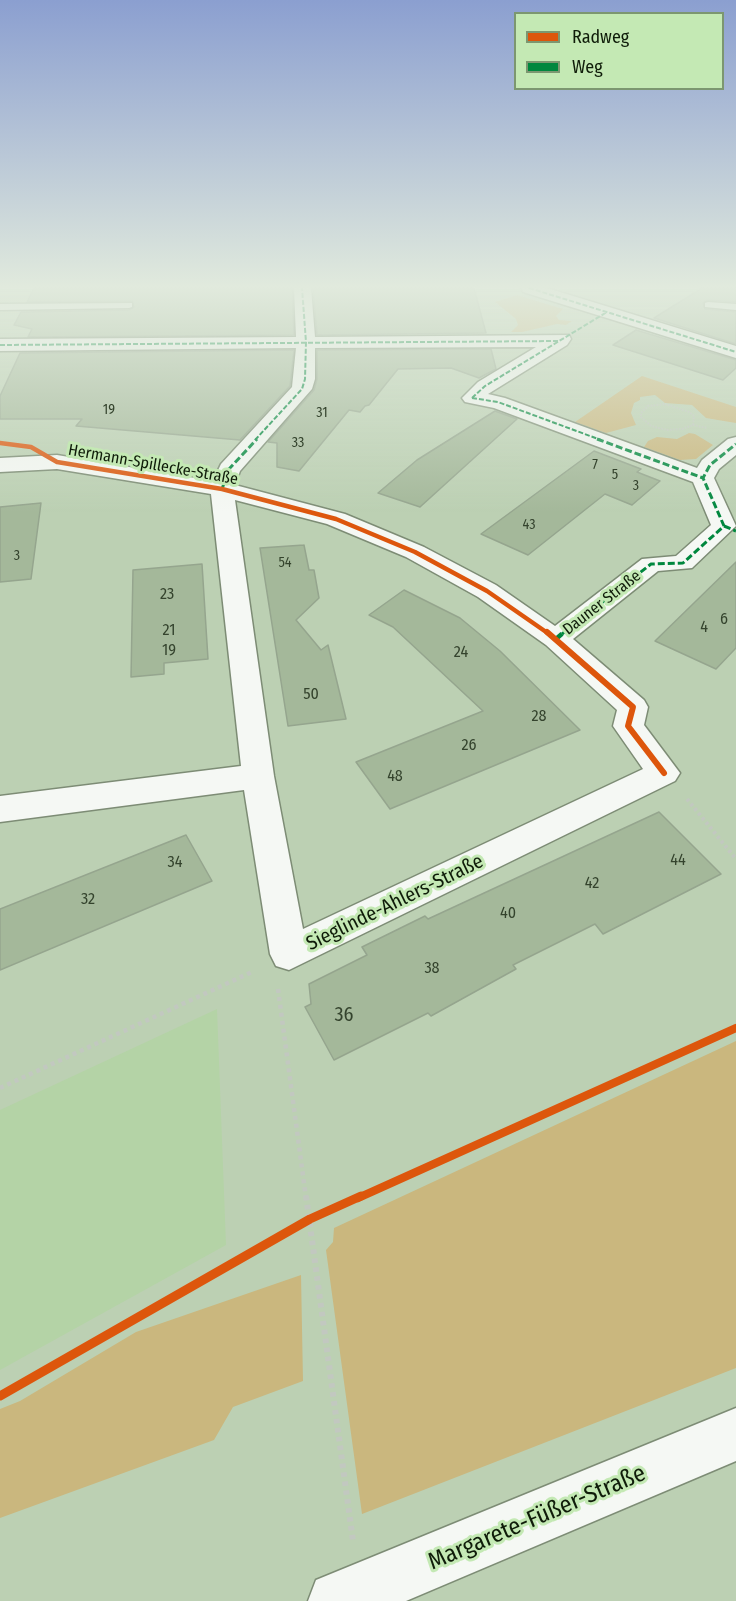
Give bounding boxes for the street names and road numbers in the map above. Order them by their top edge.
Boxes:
street label: Hermann-Spillecke-Straße [67,441,239,489]
street label: Dauner Straße [559,567,645,639]
street label: Sieglinde-Ahlers-Straße [303,850,487,956]
street label: Margarete-Füßer-Straße [424,1459,650,1577]

